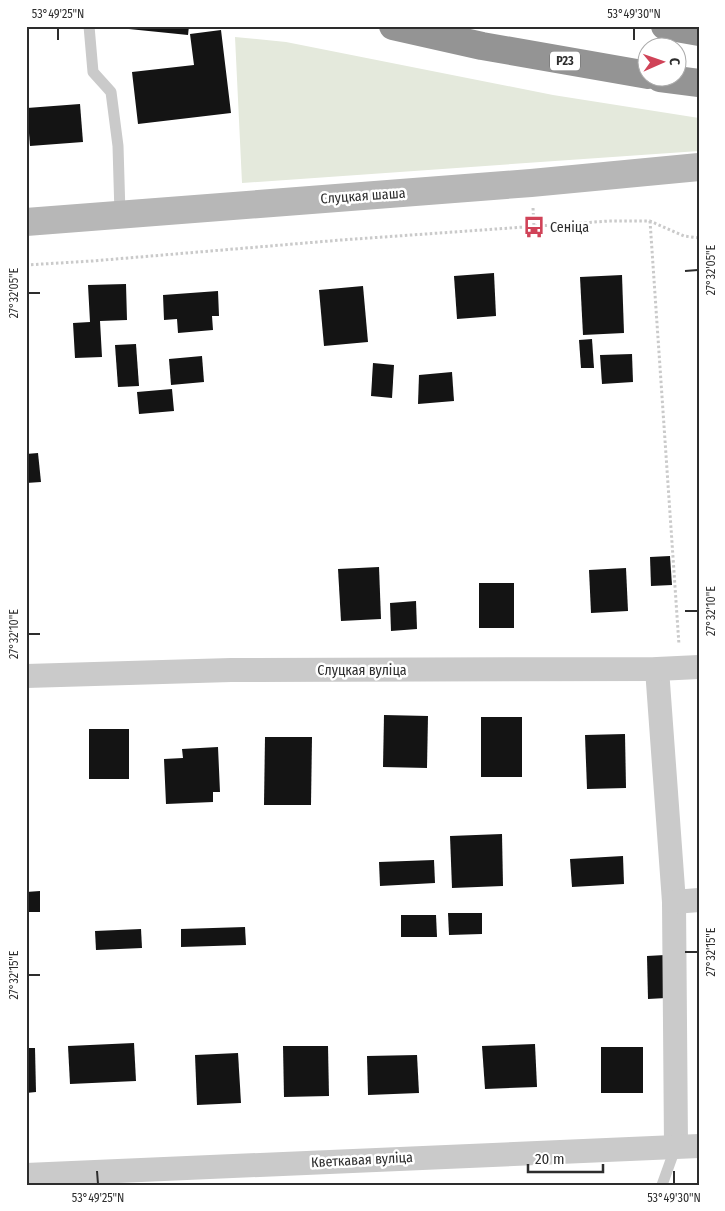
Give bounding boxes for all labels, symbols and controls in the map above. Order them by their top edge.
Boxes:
text: 53°49'25"N [32,7,84,21]
text: 53°49'30"N [607,7,661,21]
north arrow [638,38,688,88]
road number: Р23 [550,51,580,70]
text: С [666,58,683,66]
street label: Слуцкая шаша [320,185,406,207]
bus stop icon: Сеніца [521,214,547,240]
place label: Сеніца [550,219,589,236]
text: 27°32'05"E [704,244,718,295]
text: 27°32'05"E [7,267,21,318]
text: 27°32'10"E [704,586,718,636]
text: 27°32'10"E [7,609,21,659]
street label: Слуцкая вуліца [317,662,407,679]
text: 27°32'15"E [704,927,718,976]
text: 27°32'15"E [7,950,21,999]
scale bar [528,1141,602,1173]
street label: Кветкавая вуліца [311,1149,413,1171]
text: 20 m [535,1150,565,1168]
text: 53°49'25"N [72,1191,124,1205]
text: 53°49'30"N [647,1191,701,1205]

